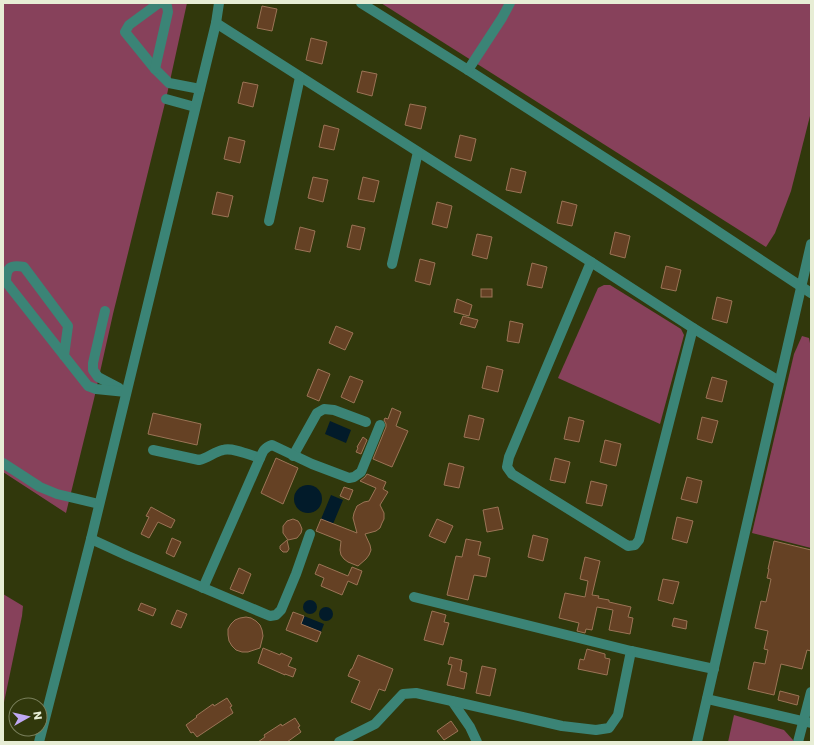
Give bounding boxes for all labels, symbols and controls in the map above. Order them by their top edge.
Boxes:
north arrow [8,697,48,737]
text: N [29,710,46,721]

